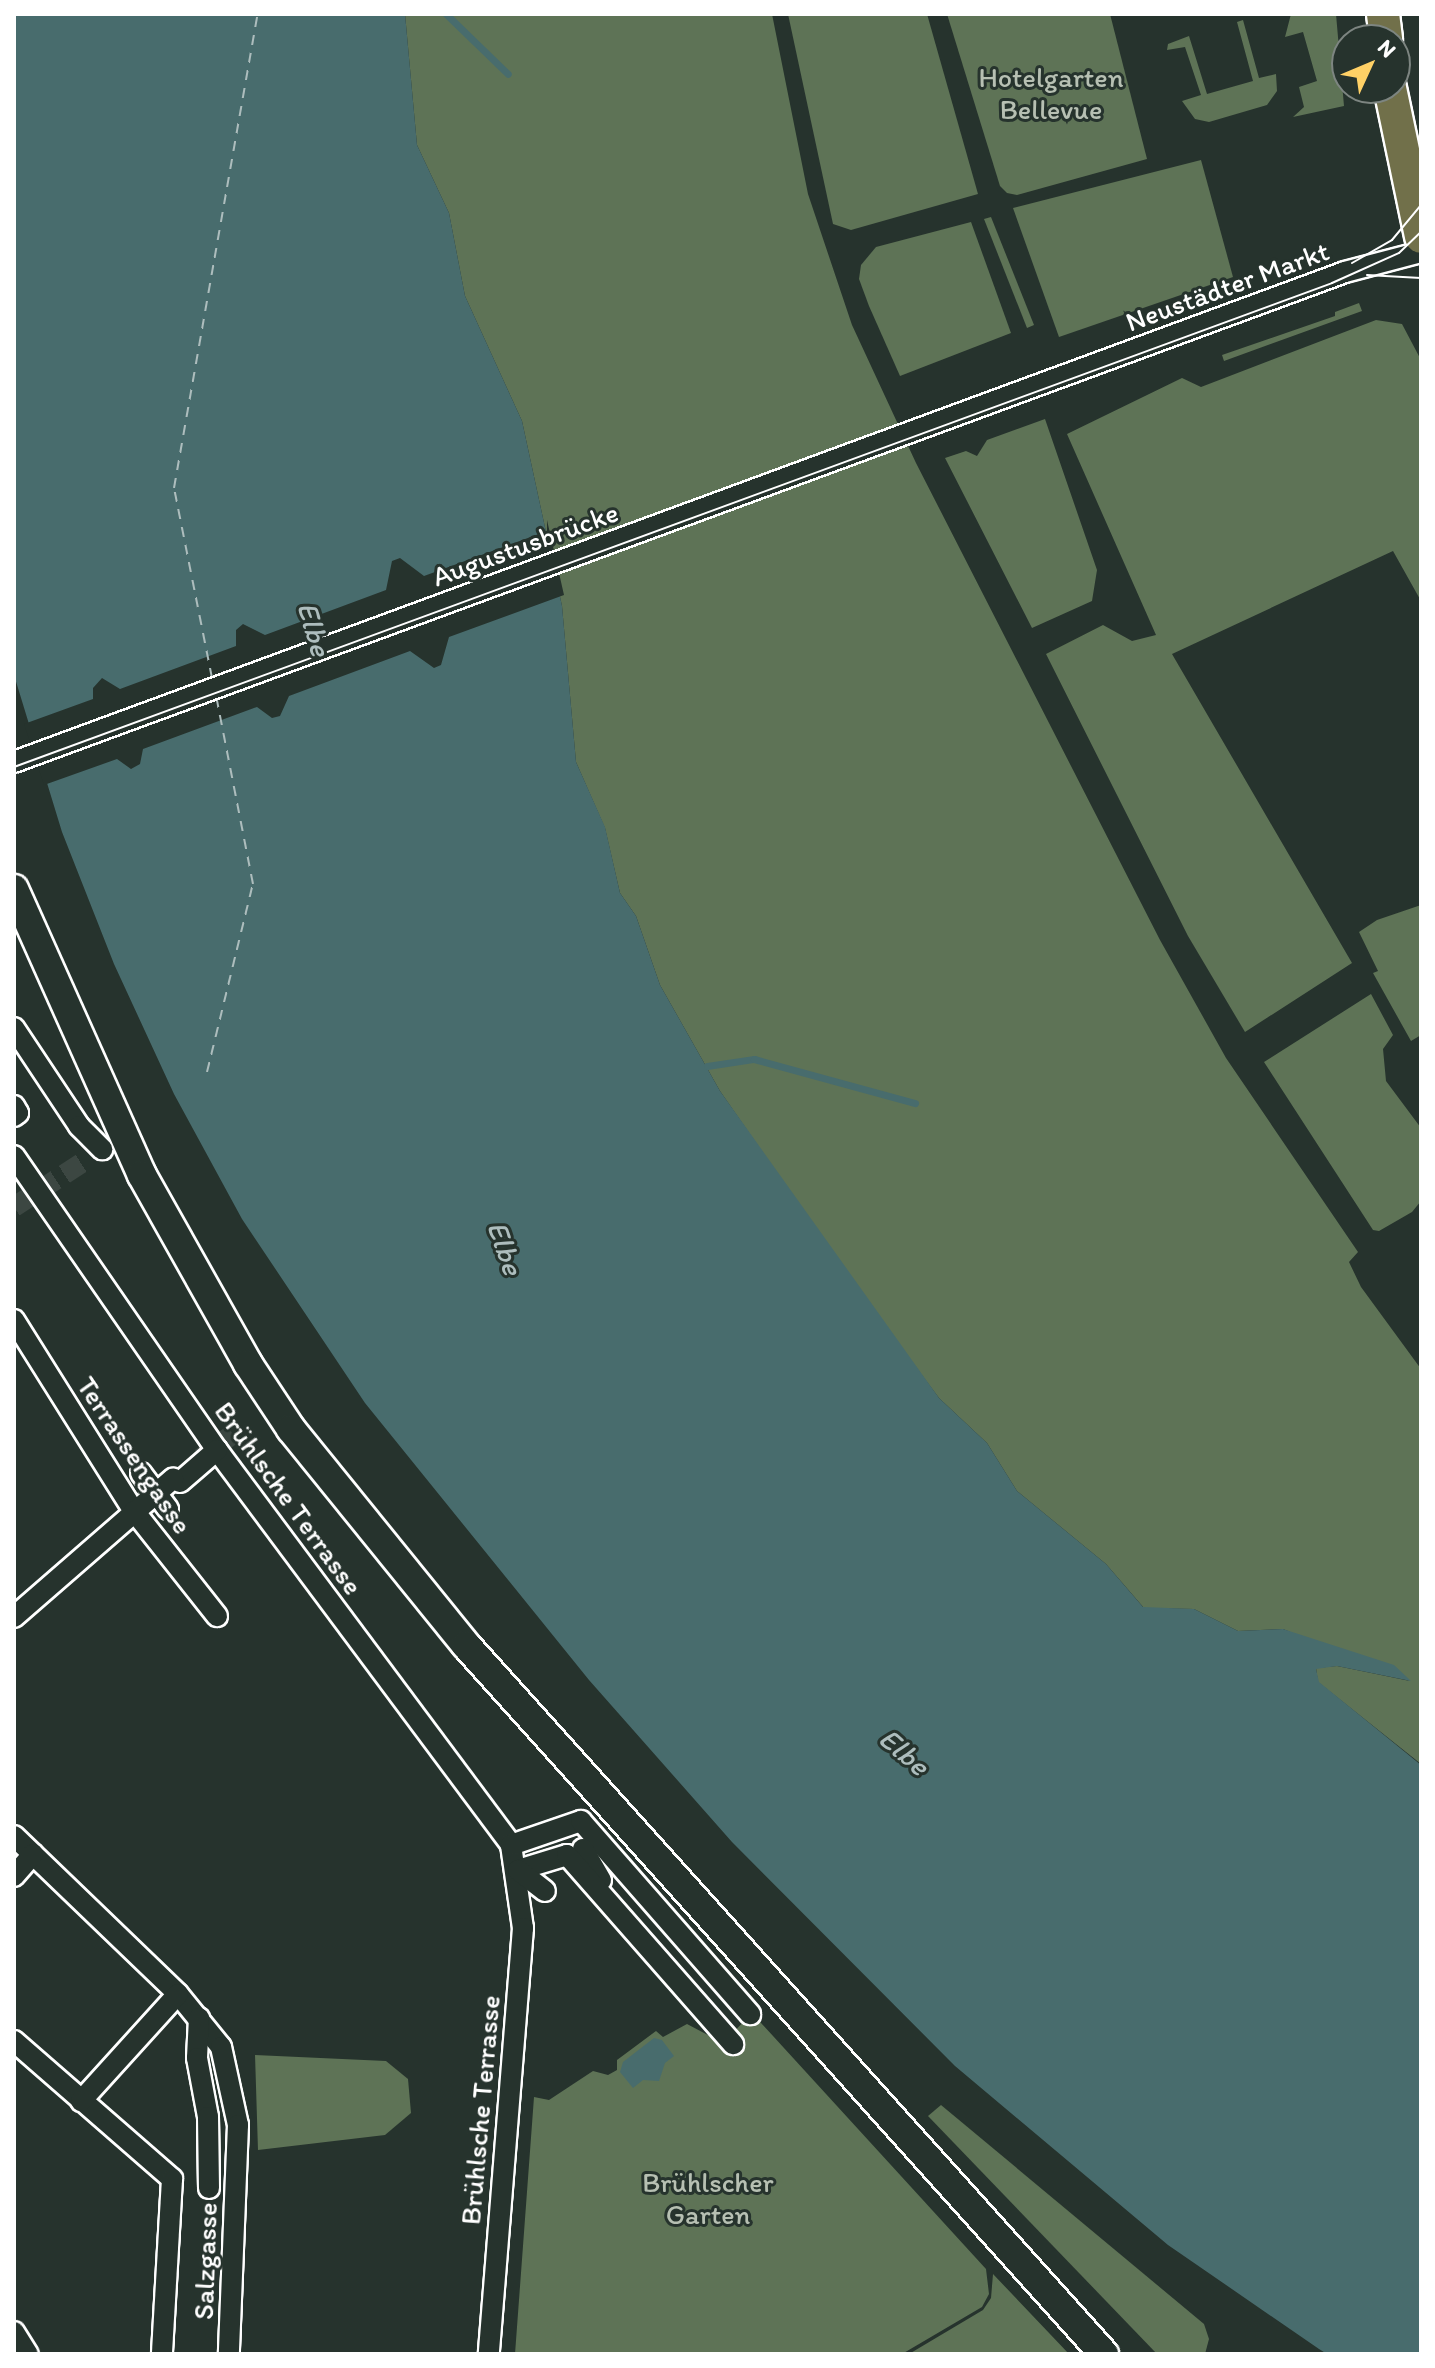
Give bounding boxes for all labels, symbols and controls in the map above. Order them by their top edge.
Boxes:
north arrow [1331,24,1411,104]
text: N [1372,34,1402,63]
park label: Hotelgarten Bellevue [978,60,1124,126]
street label: Neustädter Markt [1121,234,1333,338]
street label: Augustusbrücke [427,495,623,593]
water label: Elbe [289,598,339,660]
water label: Elbe [479,1216,531,1280]
street label: Terrassengasse [70,1370,200,1540]
street label: Brühlsche Terrasse [209,1396,369,1600]
water label: Elbe [871,1720,937,1784]
street label: Brühlsche Terrasse [453,1995,507,2225]
park label: Brühlscher Garten [642,2165,774,2231]
street label: Salzgasse [186,2202,224,2320]

